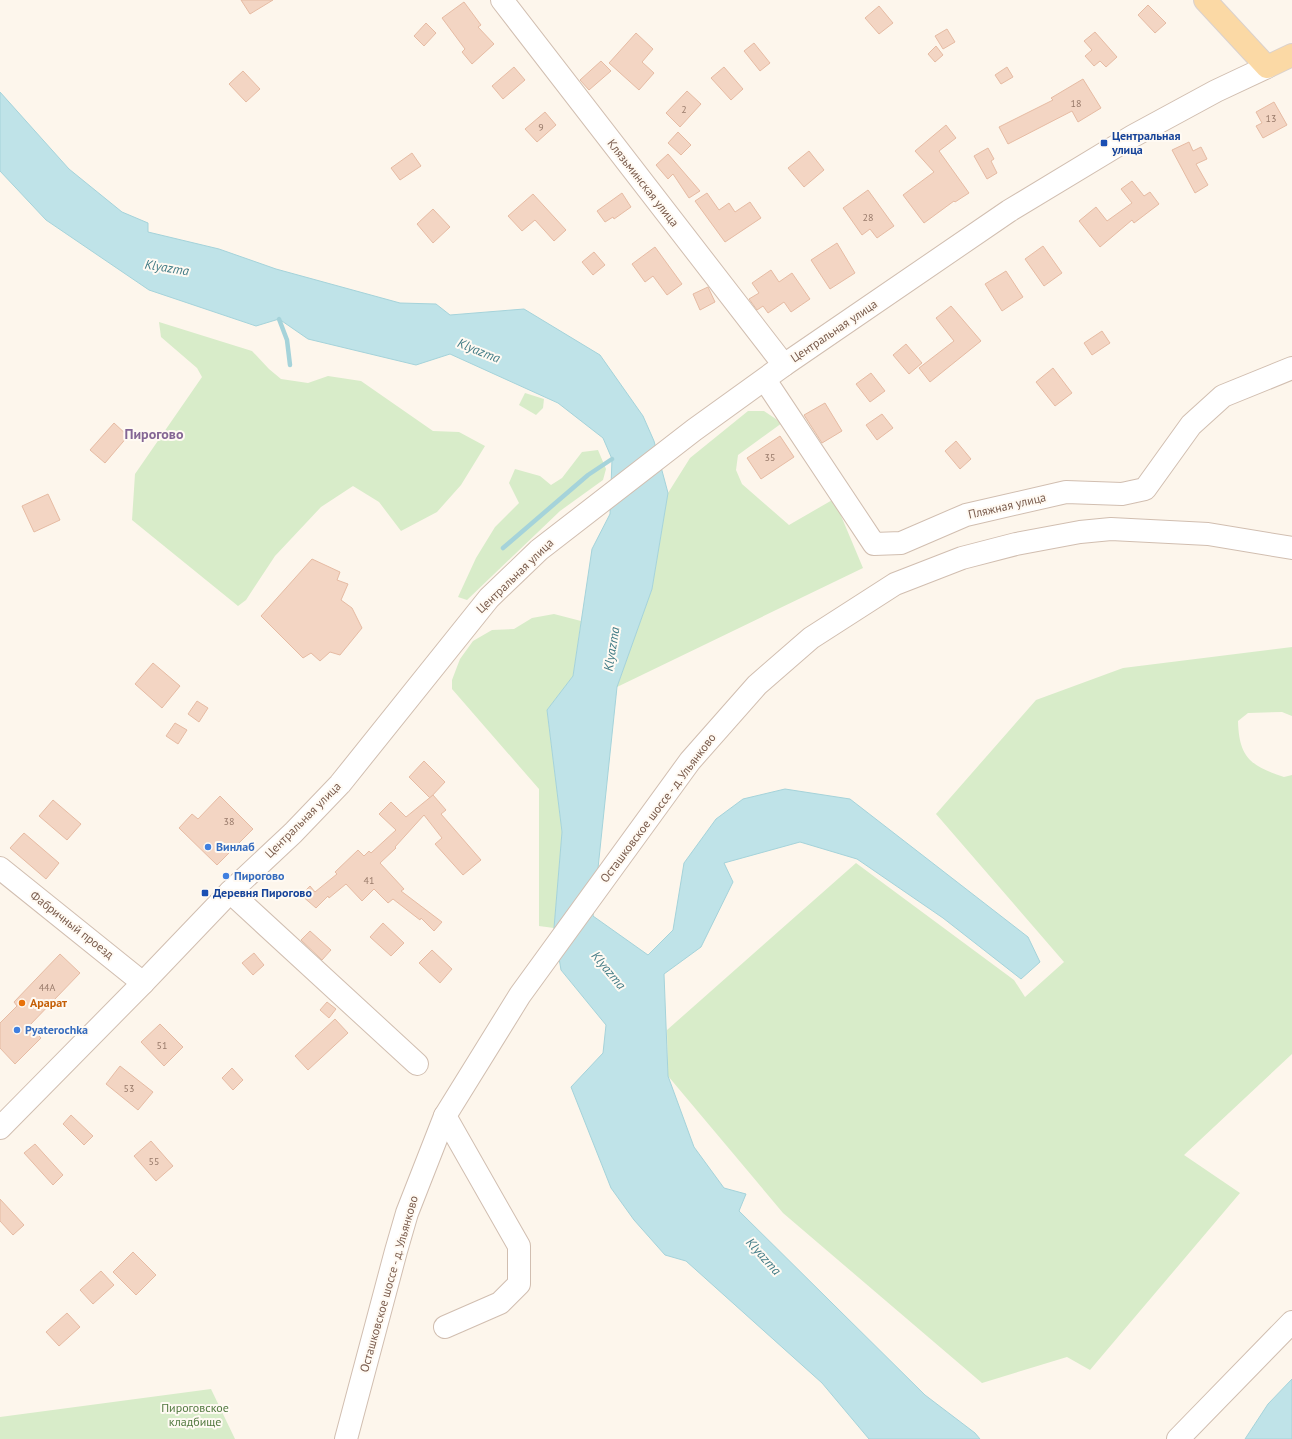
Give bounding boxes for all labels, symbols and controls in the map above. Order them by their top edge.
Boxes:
house number: 18 [1071,97,1081,110]
house number: 2 [681,103,687,116]
house number: 13 [1266,112,1276,125]
house number: 9 [538,121,544,134]
place label: Центральная улица [1111,128,1180,157]
street label: Клязьминская улица [604,136,682,230]
marker: Центральная улица [1099,138,1109,148]
house number: 28 [863,211,873,224]
water label: Klyazma [144,256,191,279]
street label: Центральная улица [788,296,880,365]
water label: Klyazma [455,334,503,367]
district label: Пирогово [125,425,184,443]
house number: 35 [765,451,775,464]
street label: Пляжная улица [966,489,1047,522]
street label: Центральная улица [473,535,556,616]
water label: Klyazma [600,625,623,672]
street label: Осташковское шоссе - д. Ульянково [597,730,719,885]
street label: Центральная улица [262,779,344,861]
house number: 38 [224,815,234,828]
place label: Винлаб [216,839,255,854]
marker: Винлаб [203,842,213,852]
place label: Пирогово [234,868,285,883]
marker: Пирогово [221,871,231,881]
house number: 41 [364,874,374,887]
place label: Деревня Пирогово [213,885,312,900]
street label: Фабричный проезд [27,887,118,962]
marker: Деревня Пирогово [200,888,210,898]
water label: Klyazma [588,948,630,993]
house number: 44А [39,981,56,994]
place label: Арарат [30,995,67,1010]
marker: Арарат [17,998,27,1008]
place label: Pyaterochka [25,1022,88,1037]
marker: Pyaterochka [12,1025,22,1035]
house number: 51 [157,1039,167,1052]
house number: 53 [124,1082,134,1095]
house number: 55 [149,1155,159,1168]
street label: Осташковское шоссе - д. Ульянково [356,1194,421,1374]
water label: Klyazma [742,1234,785,1279]
park label: Пироговское кладбище [161,1400,229,1429]

